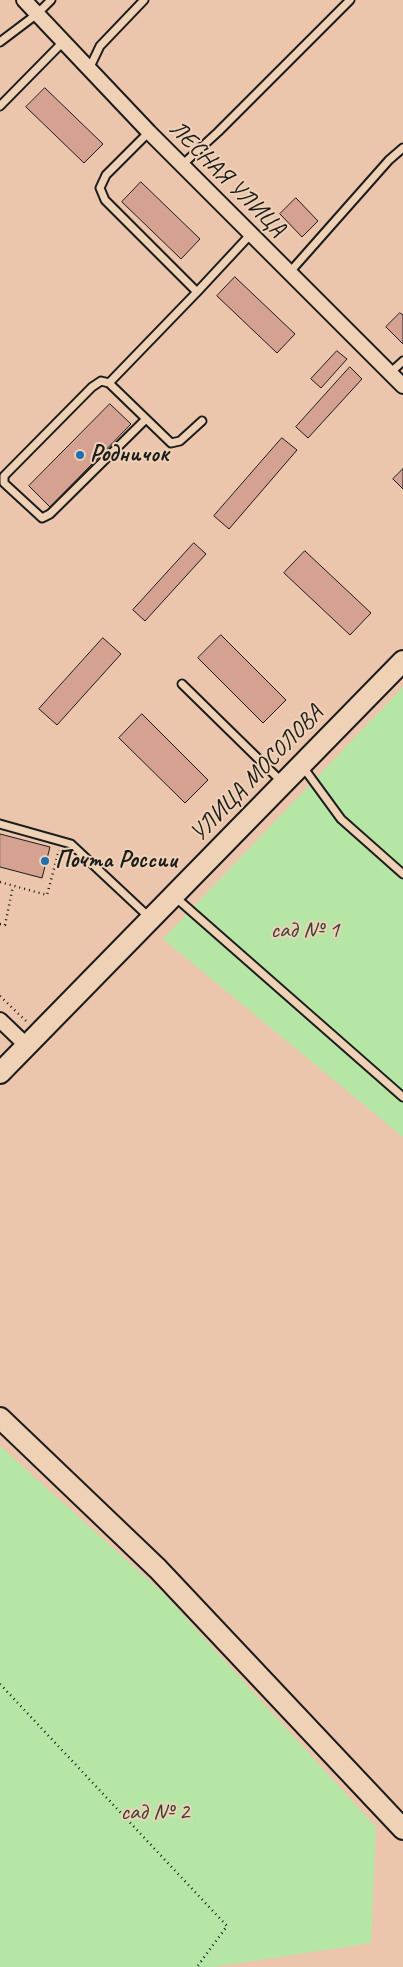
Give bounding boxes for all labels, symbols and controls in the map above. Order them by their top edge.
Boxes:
street label: ЛЕСНАЯ УЛИЦА [163,115,291,243]
place label: Родничок [90,441,169,469]
marker: Родничок [74,449,86,461]
street label: УЛИЦА МОСОЛОВА [185,700,329,848]
place label: Почта России [55,847,177,875]
marker: Почта России [39,855,51,867]
park label: сад № 1 [271,917,339,945]
park label: сад № 2 [121,1799,189,1827]

